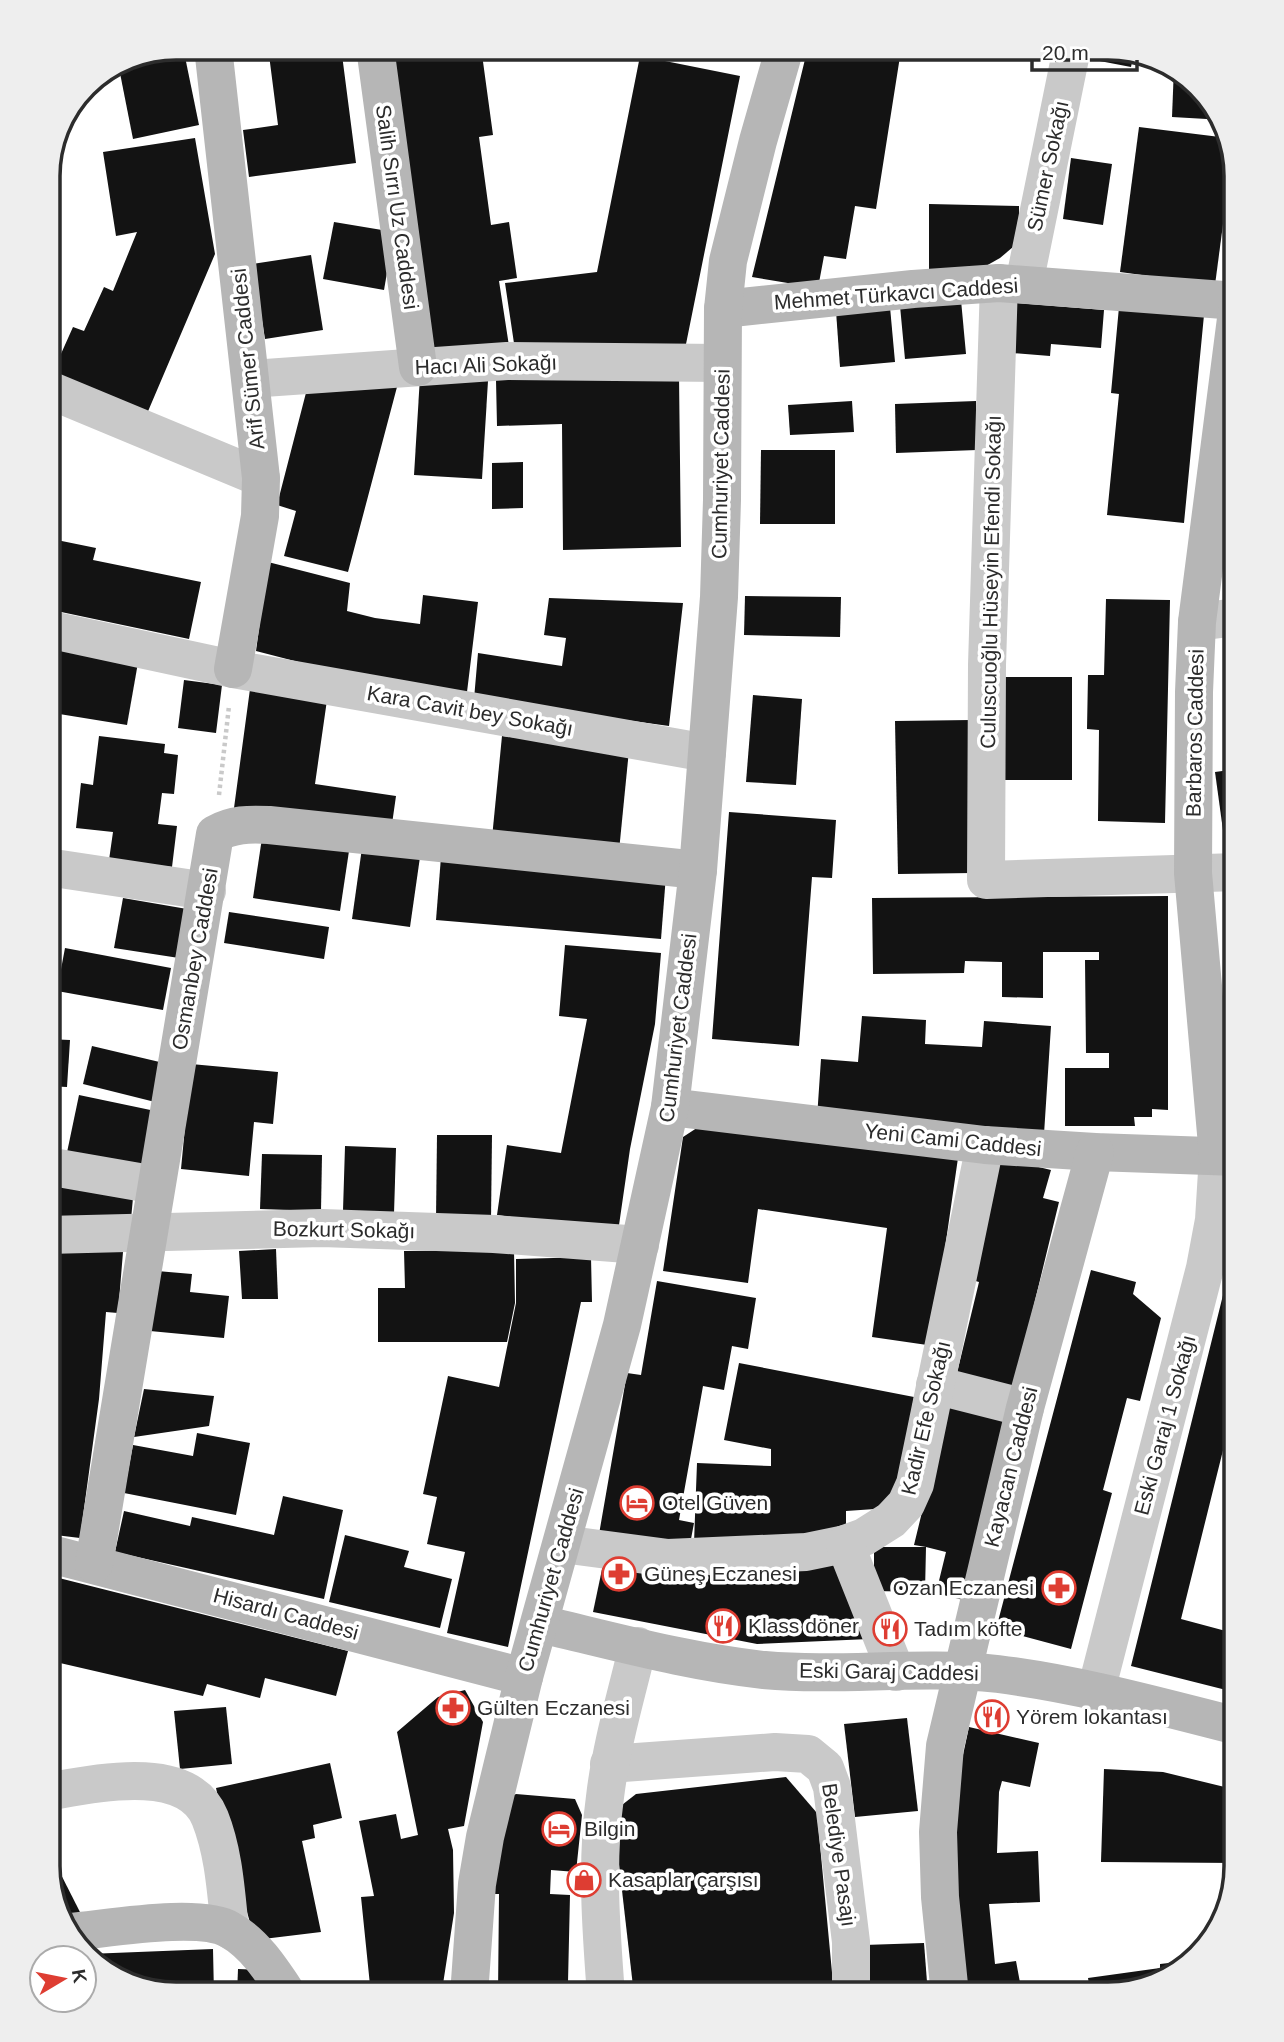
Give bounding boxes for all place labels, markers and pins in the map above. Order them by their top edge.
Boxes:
hotel icon: Otel Güven [618,1484,656,1522]
place label: Otel Güven [662,1491,768,1514]
pharmacy icon: Güneş Eczanesi [600,1555,638,1593]
place label: Güneş Eczanesi [644,1562,797,1585]
pharmacy icon: Ozan Eczanesi [1040,1569,1078,1607]
place label: Ozan Eczanesi [893,1576,1034,1599]
restaurant icon: Klass döner [704,1607,742,1645]
restaurant icon: Tadım köfte [871,1610,909,1648]
place label: Klass döner [748,1614,859,1637]
place label: Tadım köfte [914,1617,1023,1640]
pharmacy icon: Gülten Eczanesi [434,1689,472,1727]
place label: Gülten Eczanesi [477,1696,630,1719]
restaurant icon: Yörem lokantası [973,1698,1011,1736]
place label: Yörem lokantası [1016,1705,1168,1728]
hotel icon: Bilgin [540,1810,578,1848]
place label: Bilgin [584,1817,635,1840]
shop icon: Kasaplar çarşısı [565,1861,603,1899]
place label: Kasaplar çarşısı [608,1868,759,1891]

